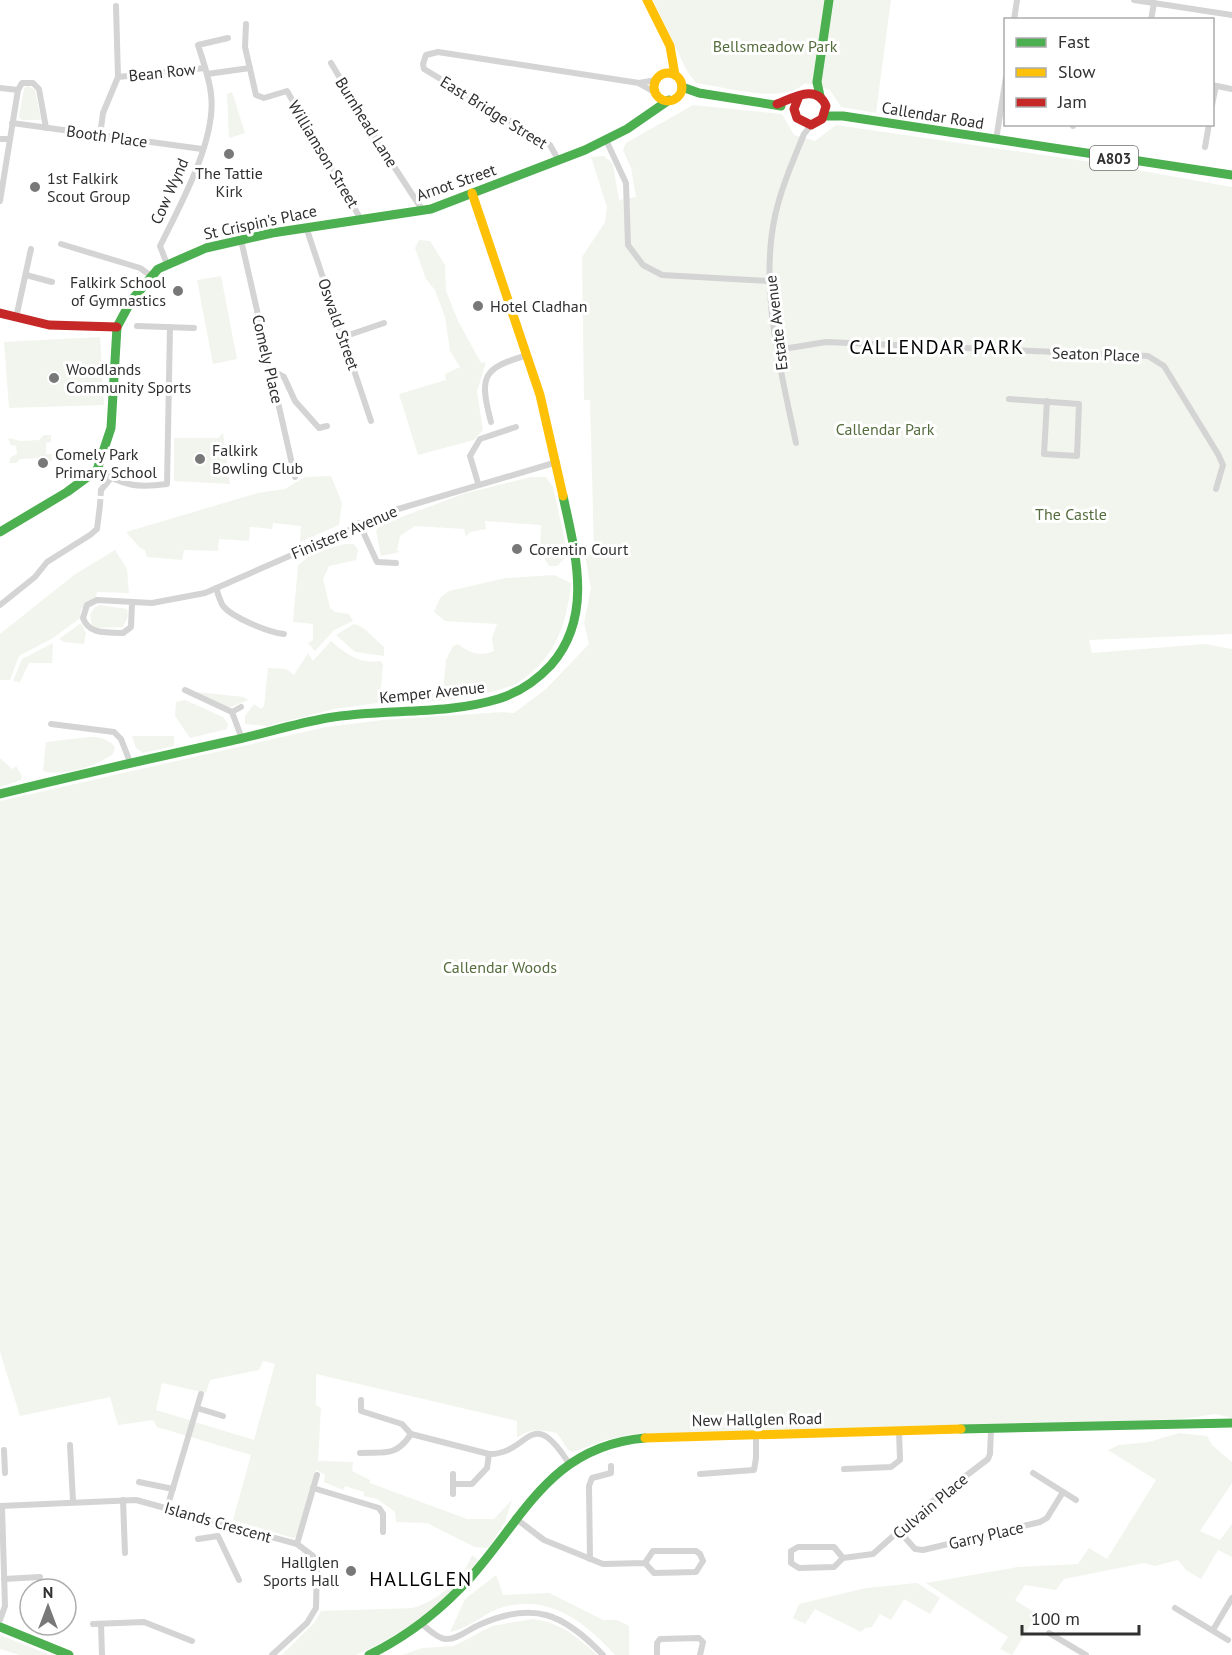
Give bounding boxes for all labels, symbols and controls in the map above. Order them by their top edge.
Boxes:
legend [1004,18,1214,126]
text: Fast [1058,30,1090,53]
park label: Bellsmeadow Park [713,36,838,56]
street label: Bean Row [127,59,197,85]
text: Slow [1058,60,1096,83]
street label: East Bridge Street [437,71,552,153]
street label: Burnhead Lane [331,73,403,171]
text: Jam [1057,90,1087,113]
street label: Williamson Street [284,97,364,212]
street label: Callendar Road [880,97,986,133]
street label: Booth Place [65,120,149,152]
road number: A803 [1090,146,1138,170]
marker: The Tattie Kirk [222,147,236,161]
street label: Cow Wynd [146,155,192,227]
street label: Arnot Street [414,159,499,205]
place label: The Tattie Kirk [195,163,263,201]
place label: 1st Falkirk Scout Group [47,168,130,206]
marker: 1st Falkirk Scout Group [28,180,42,194]
street label: St Crispin's Place [202,200,318,244]
place label: Falkirk School of Gymnastics [70,272,166,310]
street label: Estate Avenue [760,274,792,372]
street label: Oswald Street [314,275,364,373]
marker: Falkirk School of Gymnastics [171,284,185,298]
place label: Hotel Cladhan [490,296,587,316]
marker: Hotel Cladhan [471,299,485,313]
street label: Comely Place [248,313,288,405]
district label: CALLENDAR PARK [849,334,1025,360]
street label: Seaton Place [1052,342,1140,366]
place label: Woodlands Community Sports [66,359,191,397]
marker: Woodlands Community Sports [47,371,61,385]
park label: Callendar Park [836,419,935,439]
place label: Falkirk Bowling Club [212,440,303,478]
place label: Comely Park Primary School [55,444,157,482]
marker: Falkirk Bowling Club [193,452,207,466]
marker: Comely Park Primary School [36,456,50,470]
street label: Finistere Avenue [288,501,400,563]
park label: The Castle [1035,504,1107,524]
place label: Corentin Court [529,539,629,559]
marker: Corentin Court [510,542,524,556]
street label: Kemper Avenue [378,677,486,707]
park label: Callendar Woods [443,957,557,977]
street label: New Hallglen Road [691,1408,823,1430]
street label: Culvain Place [888,1469,972,1543]
street label: Islands Crescent [162,1497,275,1547]
street label: Garry Place [947,1517,1025,1553]
place label: Hallglen Sports Hall [263,1552,339,1590]
marker: Hallglen Sports Hall [344,1564,358,1578]
district label: HALLGLEN [369,1566,473,1592]
north arrow [18,1577,78,1637]
text: N [43,1582,53,1602]
scale bar [1022,1598,1139,1636]
text: 100 m [1031,1607,1080,1630]

